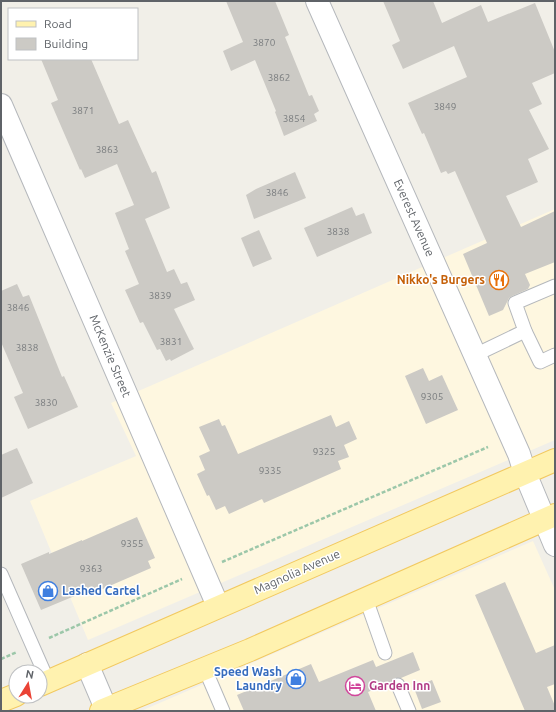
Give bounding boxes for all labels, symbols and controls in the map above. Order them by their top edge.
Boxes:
legend [8,8,138,60]
text: Road [44,17,72,30]
text: Building [44,37,88,50]
house number: 3870 [253,37,276,48]
house number: 3862 [268,72,290,83]
house number: 3849 [434,101,456,112]
house number: 3871 [72,105,94,116]
house number: 3854 [283,113,306,124]
house number: 3863 [96,144,118,155]
street label: Everest Avenue [392,177,437,258]
house number: 3846 [266,187,289,198]
house number: 3838 [327,226,350,237]
restaurant icon: Nikko's Burgers [488,269,510,291]
place label: Nikko's Burgers [397,273,485,286]
house number: 3839 [149,290,171,301]
house number: 3846 [7,302,30,313]
street label: McKenzie Street [87,313,134,399]
house number: 3831 [160,336,182,347]
house number: 3838 [16,342,39,353]
house number: 9305 [421,391,443,402]
house number: 3830 [35,397,58,408]
house number: 9325 [313,446,335,457]
house number: 9335 [259,465,281,476]
house number: 9355 [121,538,143,549]
street label: Magnolia Avenue [252,547,342,596]
house number: 9363 [80,563,102,574]
shop icon: Lashed Cartel [37,580,59,602]
place label: Lashed Cartel [62,584,140,597]
north arrow [8,664,48,704]
place label: Speed Wash Laundry [214,665,283,692]
text: N [25,668,35,681]
shop icon: Speed Wash Laundry [285,668,307,690]
hotel icon: Garden Inn [344,675,366,697]
place label: Garden Inn [369,679,430,692]

